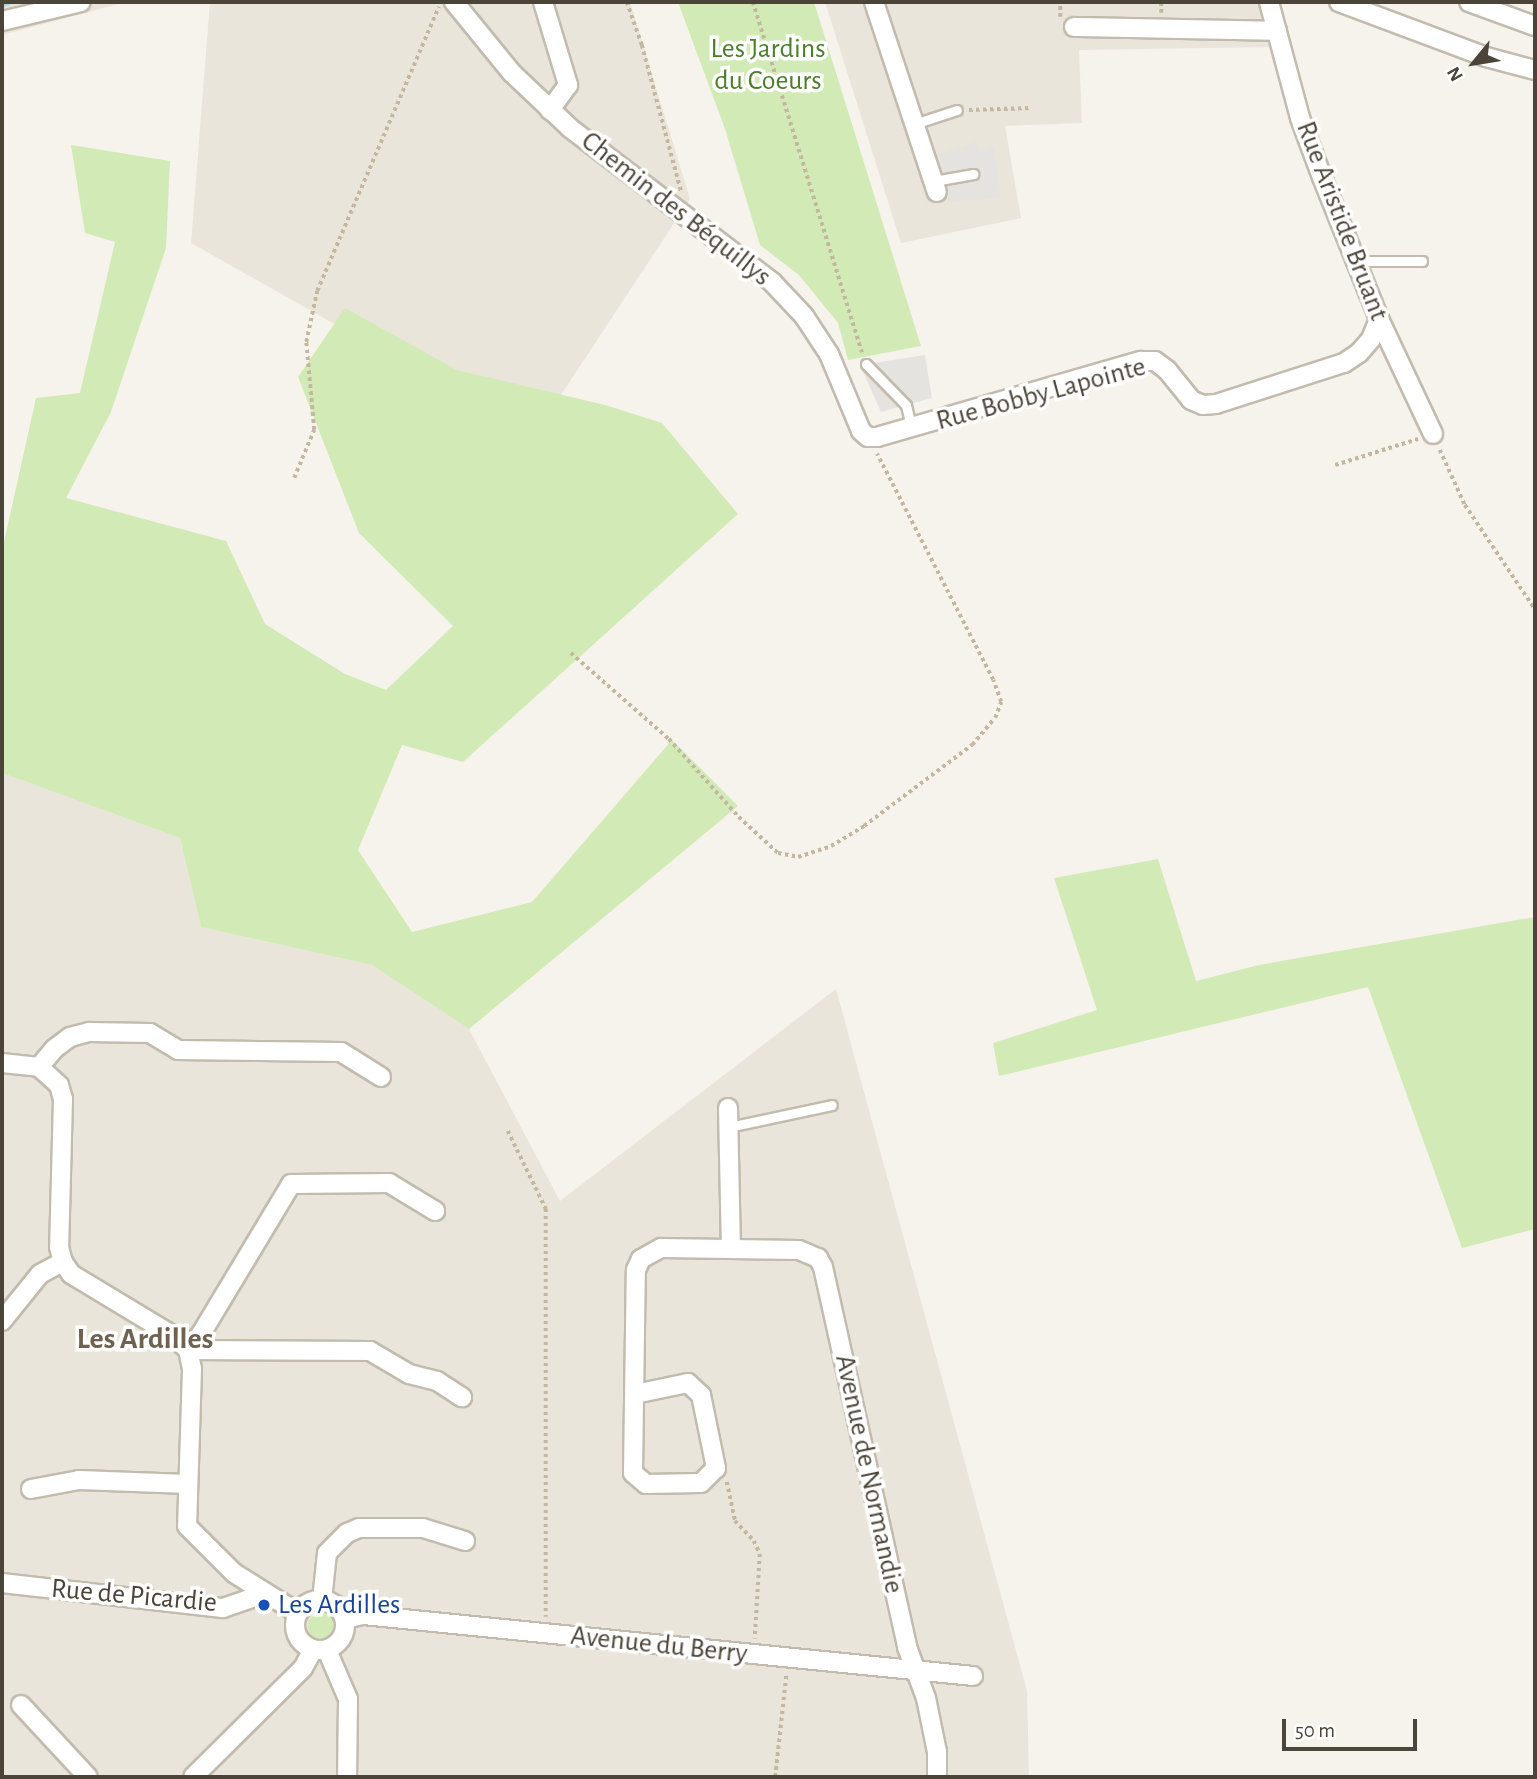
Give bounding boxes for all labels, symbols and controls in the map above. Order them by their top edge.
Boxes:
north arrow [1439,28,1509,98]
park label: Les Jardins du Coeurs [710,32,826,98]
text: N [1444,63,1467,84]
street label: Rue Aristide Bruant [1289,117,1395,325]
street label: Chemin des Béquillys [574,124,778,294]
street label: Rue Bobby Lapointe [933,350,1149,438]
district label: Les Ardilles [77,1321,213,1357]
street label: Avenue de Normandie [827,1352,911,1596]
street label: Rue de Picardie [50,1572,218,1620]
place label: Les Ardilles [278,1588,400,1622]
marker: Les Ardilles [256,1597,272,1613]
street label: Avenue du Berry [569,1619,749,1671]
scale bar [1285,1706,1420,1750]
text: 50 m [1295,1720,1335,1741]

